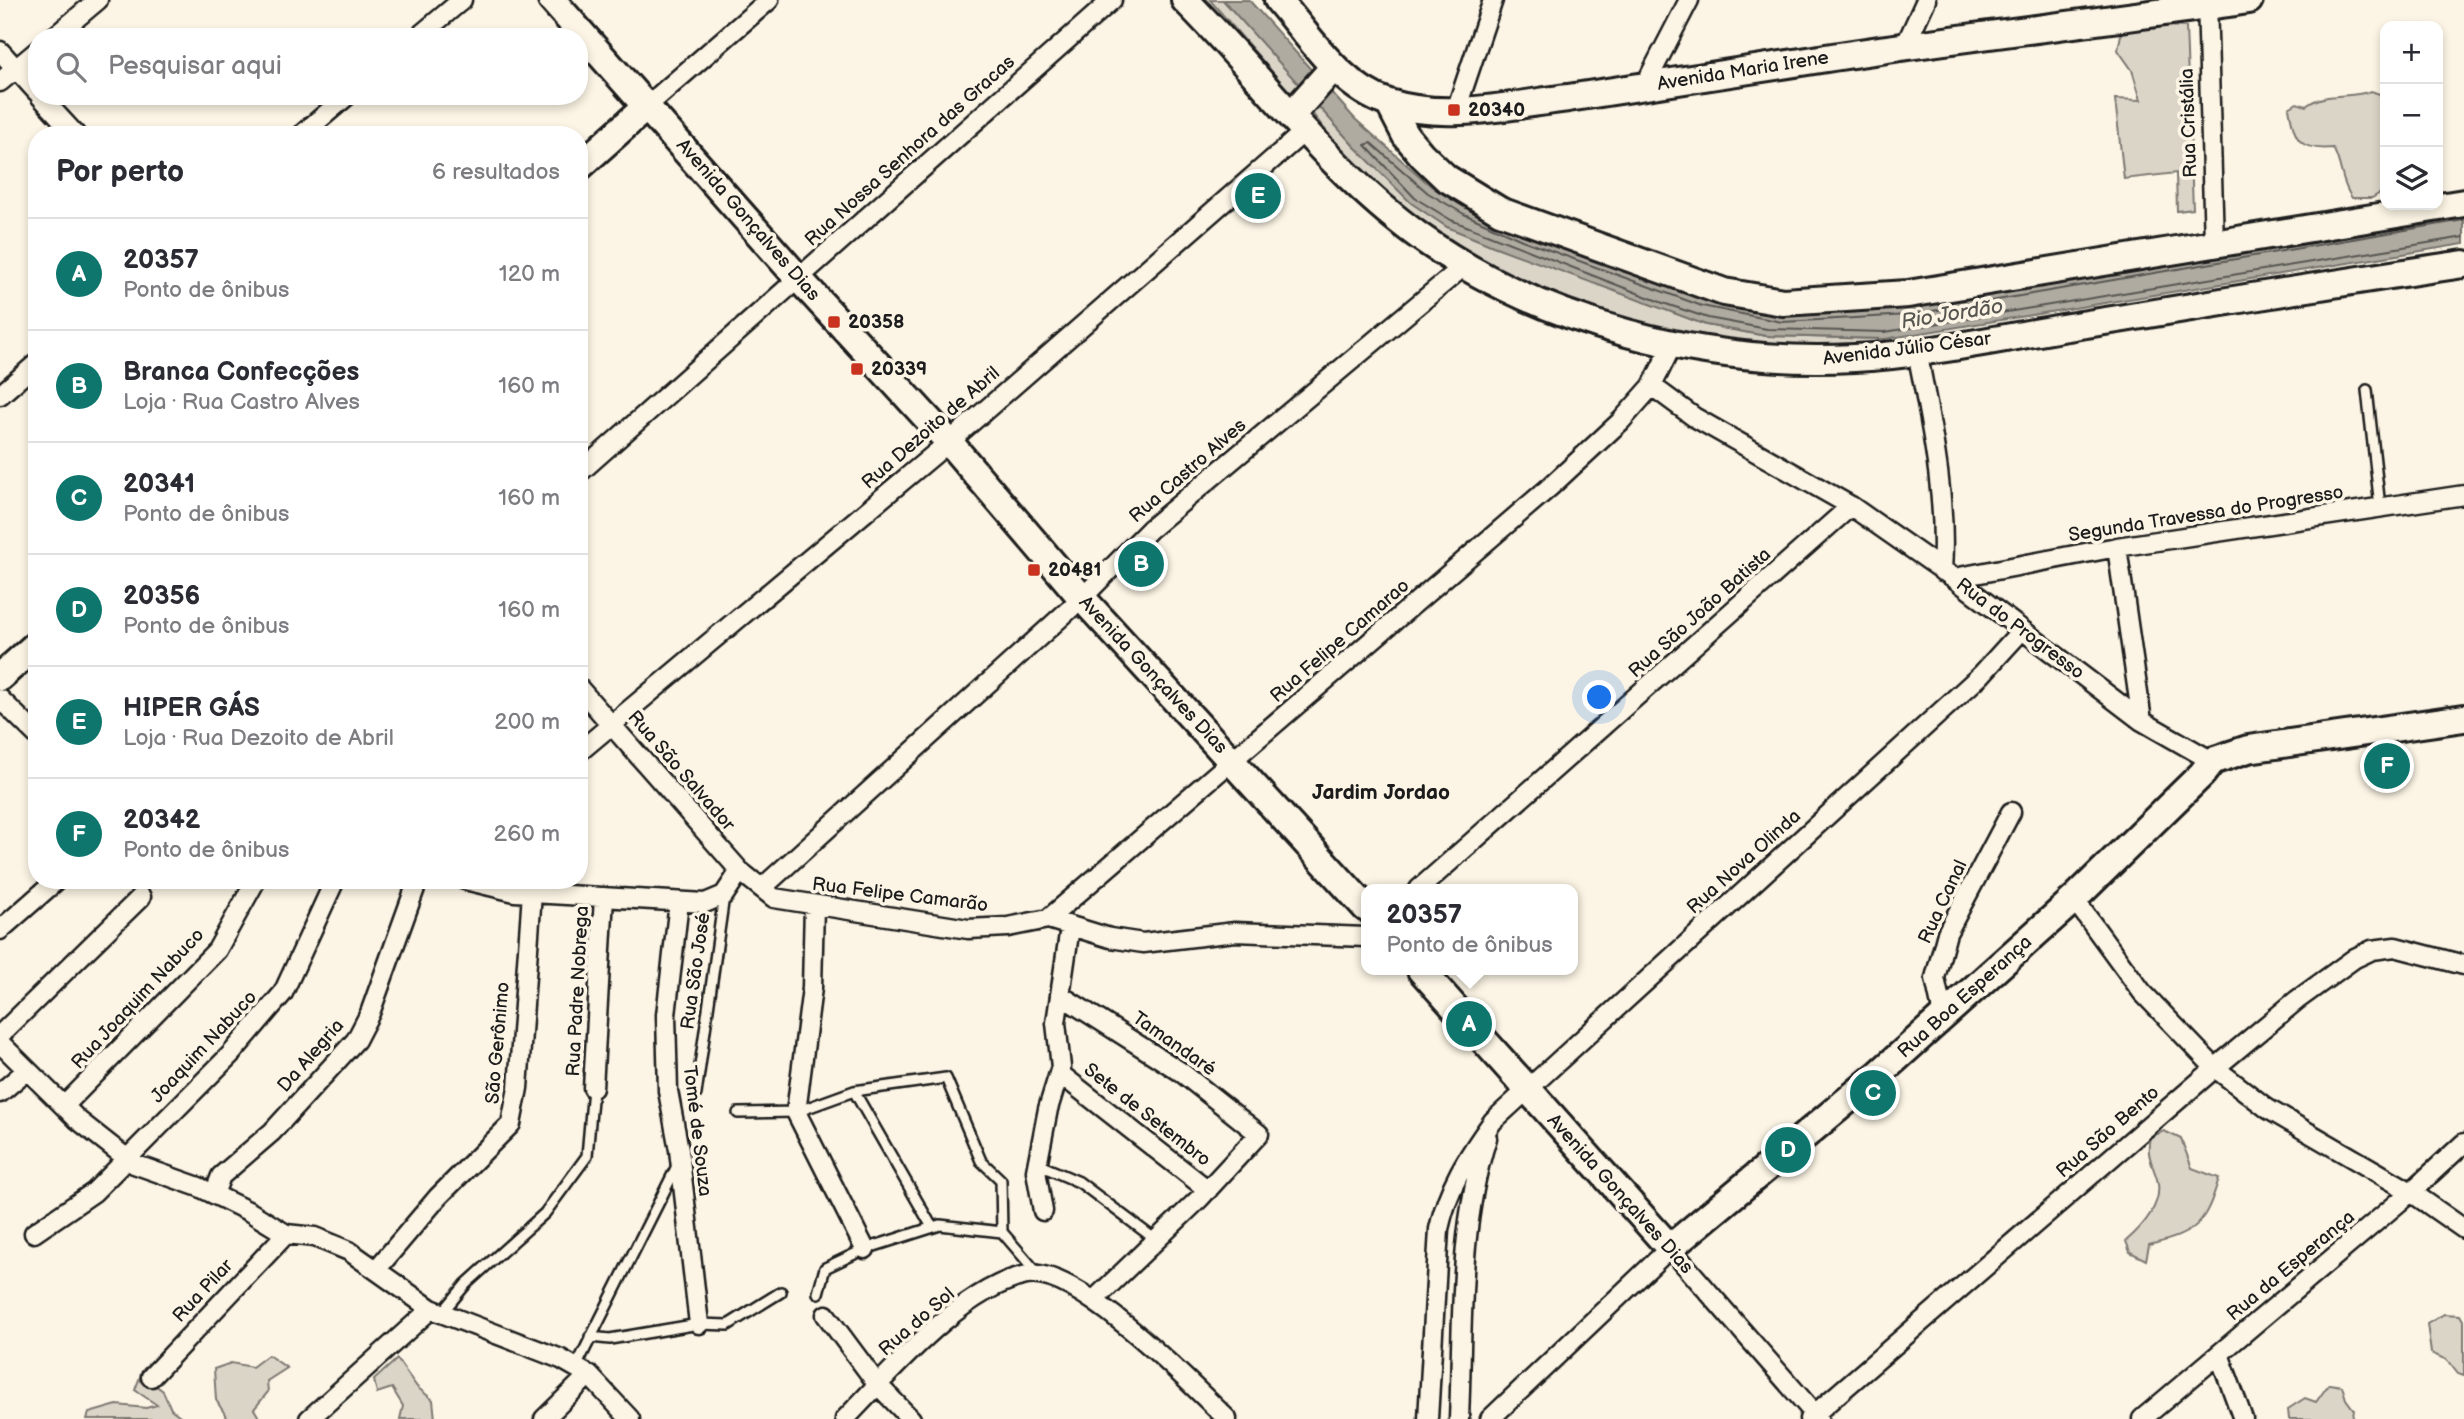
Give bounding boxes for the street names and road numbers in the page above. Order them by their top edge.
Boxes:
street label: Avenida Maria Irene [1656,46,1830,96]
street label: Rua Nossa Senhora das Gracas [800,51,1020,251]
street label: Rua Cristália [2176,68,2202,178]
street label: Avenida Gonçalves Dias [671,134,825,306]
street label: Avenida Júlio César [1822,327,1993,371]
street label: Rua Dezoito de Abril [857,362,1005,494]
street label: Rua Castro Alves [1125,414,1251,528]
street label: Segunda Travessa do Progresso [2067,481,2345,547]
street label: Rua São João Batista [1624,543,1776,683]
street label: Rua do Progresso [1951,573,2089,685]
street label: Rua Felipe Camarao [1266,574,1414,708]
street label: Avenida Gonçalves Dias [1074,591,1232,759]
street label: Rua São Salvador [622,706,740,837]
street label: Rua Nova Olinda [1682,805,1806,919]
street label: Rua Canal [1914,856,1972,948]
street label: Rua Felipe Camarão [811,873,989,917]
street label: Rua Padre Nobrega [562,905,594,1077]
street label: Rua São José [676,911,716,1031]
street label: Rua Joaquim Nabuco [67,924,209,1074]
street label: Rua Boa Esperança [1893,931,2037,1063]
street label: São Gerônimo [481,981,515,1105]
street label: Joaquim Nabuco [146,986,262,1108]
street label: Tamandaré [1128,1007,1220,1081]
street label: Da Alegria [273,1015,349,1097]
street label: Sete de Setembro [1079,1058,1215,1172]
street label: Tomé de Souza [678,1064,716,1198]
street label: Rua São Bento [2052,1081,2164,1183]
street label: Avenida Gonçalves Dias [1542,1109,1698,1279]
street label: Rua da Esperança [2222,1206,2360,1326]
street label: Rua Pilar [168,1254,239,1327]
street label: Rua do Sol [874,1283,960,1361]

